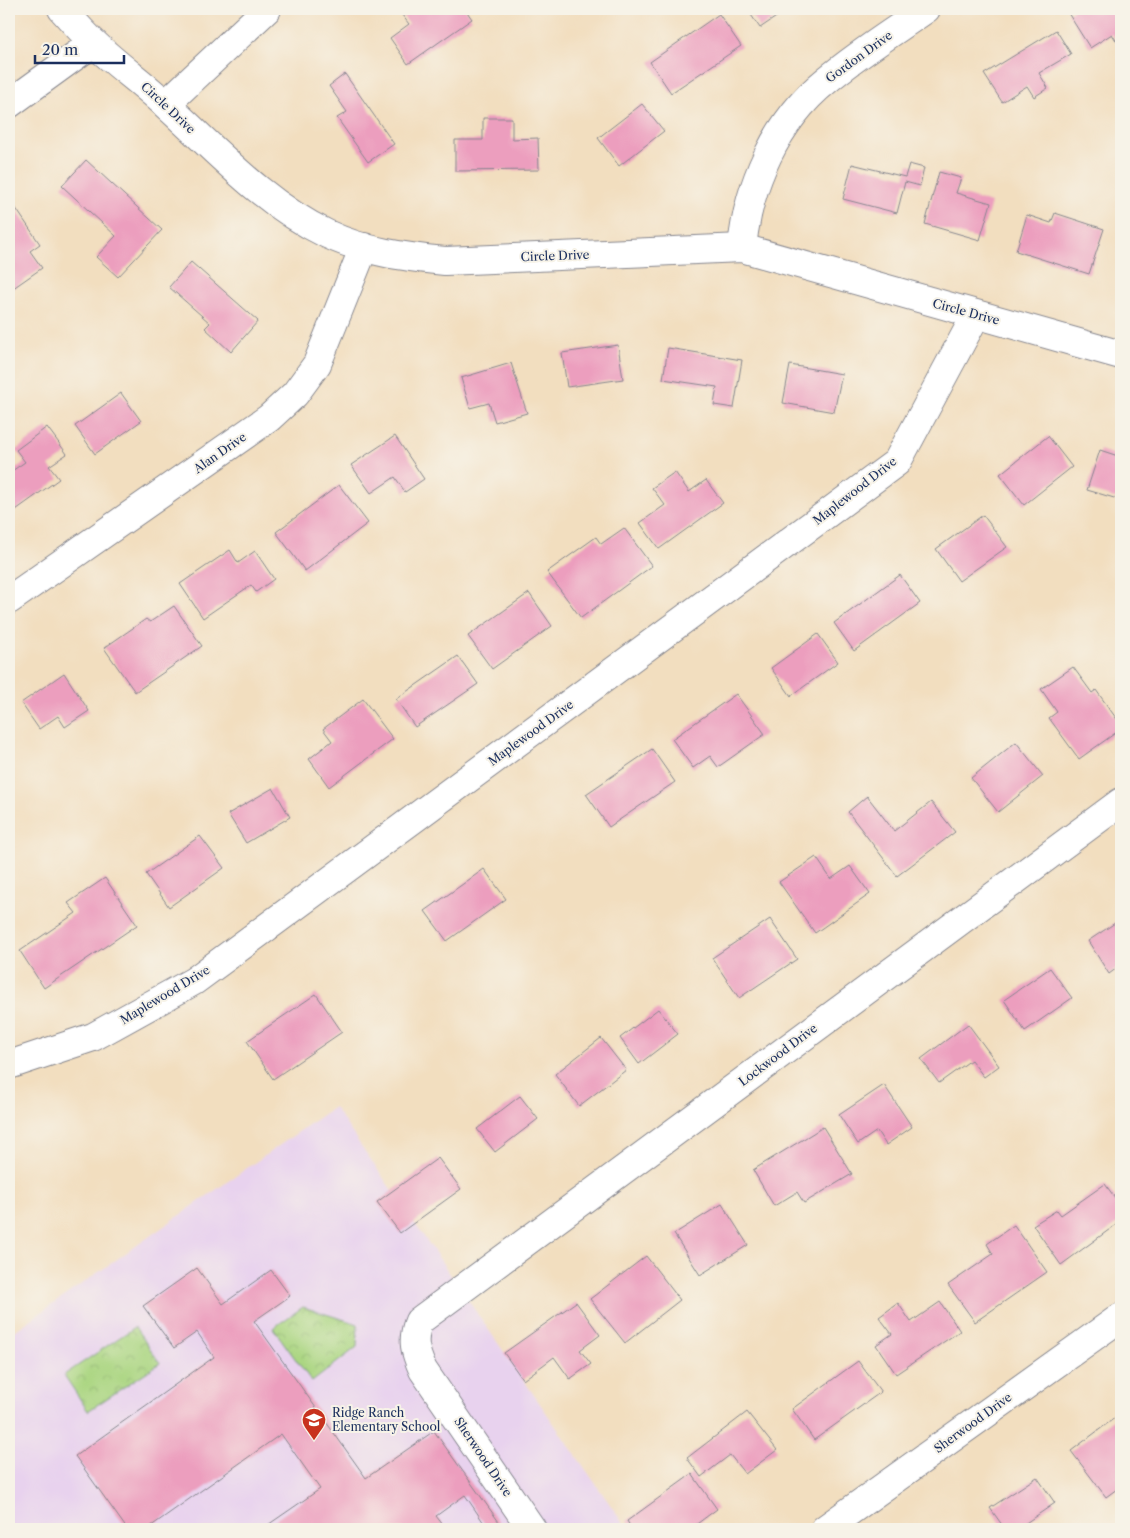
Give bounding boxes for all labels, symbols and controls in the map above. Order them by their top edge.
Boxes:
street label: Gordon Drive [823,27,895,86]
scale bar [35,32,124,64]
text: 20 m [42,40,78,59]
street label: Circle Drive [138,79,199,137]
street label: Circle Drive [520,247,590,264]
street label: Circle Drive [931,295,1002,328]
street label: Alan Drive [190,429,249,477]
street label: Maplewood Drive [810,453,900,528]
street label: Maplewood Drive [485,696,577,769]
street label: Maplewood Drive [117,962,213,1027]
street label: Lockwood Drive [736,1020,820,1089]
street label: Sherwood Drive [931,1389,1015,1456]
place label: Ridge Ranch Elementary School [332,1405,441,1434]
school or university icon: Ridge Ranch Elementary School [301,1407,327,1441]
street label: Sherwood Drive [451,1414,516,1499]

